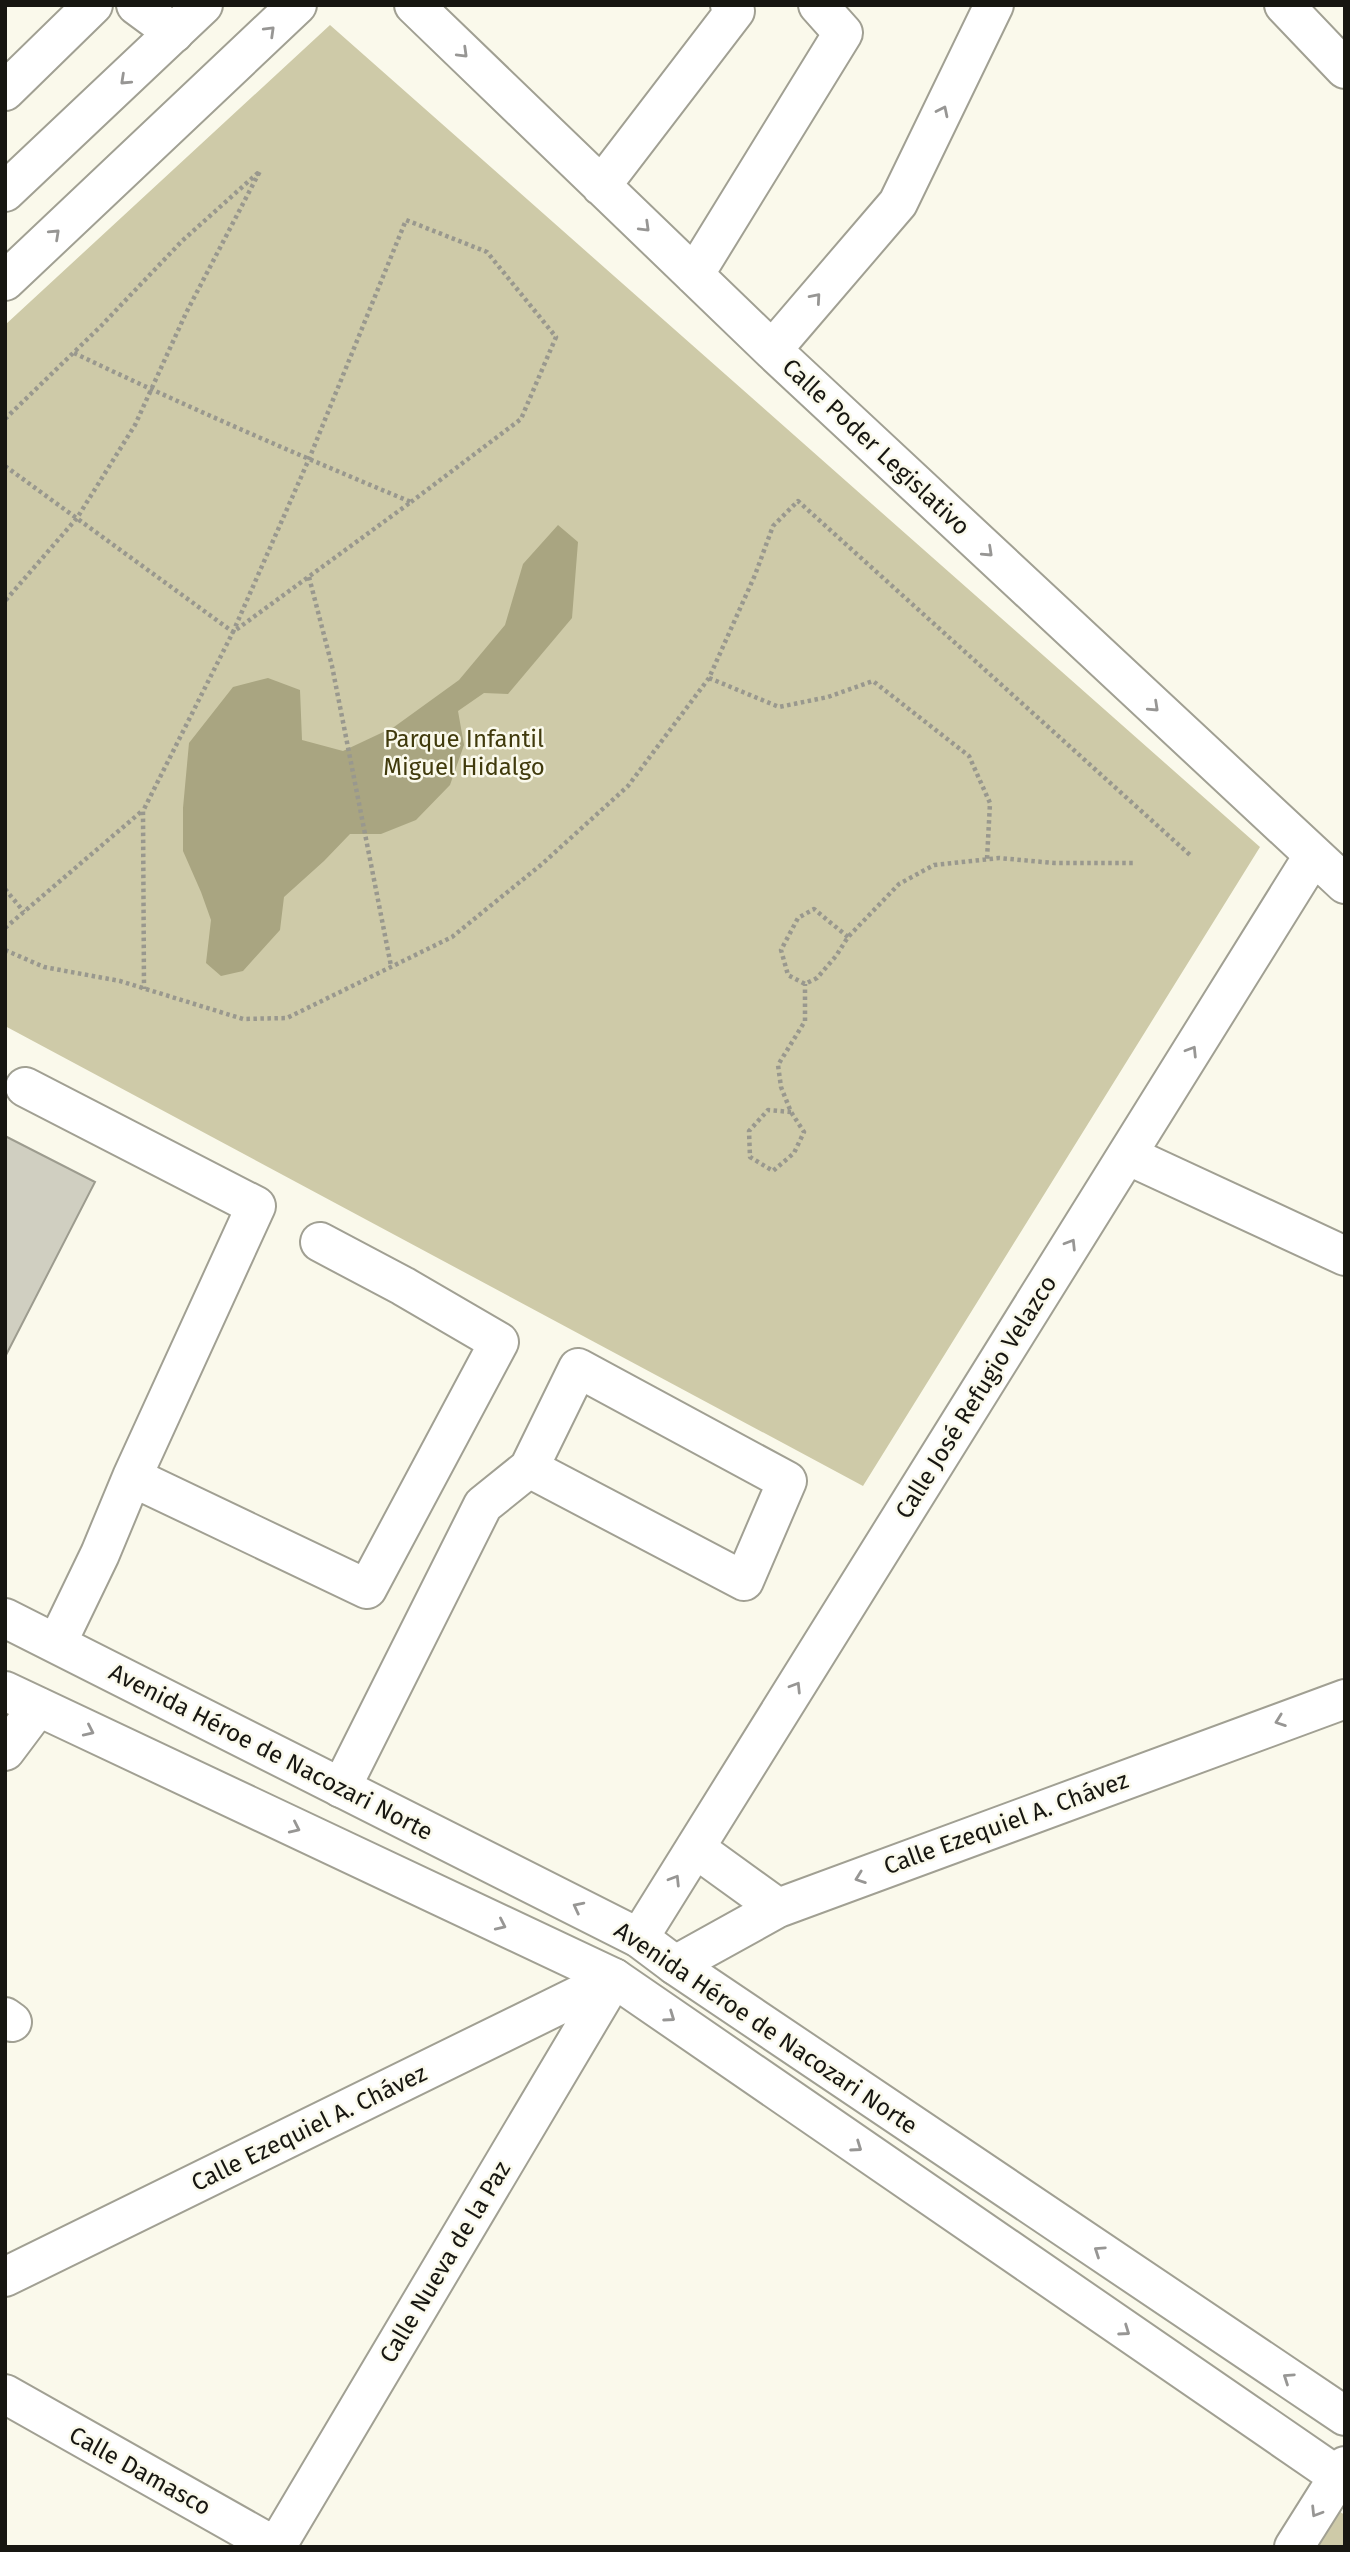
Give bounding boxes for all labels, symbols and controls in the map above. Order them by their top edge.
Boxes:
one-way arrow [262,27,275,40]
one-way arrow [455,44,468,57]
one-way arrow [120,72,133,84]
one-way arrow [934,106,948,118]
one-way arrow [636,219,649,232]
one-way arrow [47,230,60,243]
one-way arrow [808,293,820,306]
street label: Calle Poder Legislativo [777,353,975,541]
one-way arrow [980,543,993,556]
one-way arrow [1146,699,1159,711]
park label: Parque Infantil Miguel Hidalgo [383,725,545,781]
one-way arrow [1183,1046,1196,1059]
one-way arrow [1063,1239,1076,1252]
street label: Calle José Refugio Velazco [890,1270,1062,1524]
street label: Avenida Héroe de Nacozari Norte [105,1658,437,1846]
one-way arrow [787,1682,800,1695]
one-way arrow [1275,1713,1287,1727]
one-way arrow [82,1723,94,1737]
street label: Calle Ezequiel A. Chávez [880,1766,1132,1880]
one-way arrow [288,1820,300,1834]
one-way arrow [855,1869,867,1883]
one-way arrow [667,1875,680,1888]
one-way arrow [573,1902,585,1916]
street label: Avenida Héroe de Nacozari Norte [609,1916,923,2140]
one-way arrow [494,1917,506,1931]
one-way arrow [662,2009,675,2022]
street label: Calle Ezequiel A. Chávez [187,2059,431,2197]
one-way arrow [849,2139,862,2151]
street label: Calle Nueva de la Paz [374,2156,516,2368]
one-way arrow [1094,2246,1107,2259]
one-way arrow [1117,2323,1130,2335]
one-way arrow [1283,2374,1296,2386]
street label: Calle Damasco [64,2421,216,2521]
one-way arrow [1311,2504,1324,2517]

